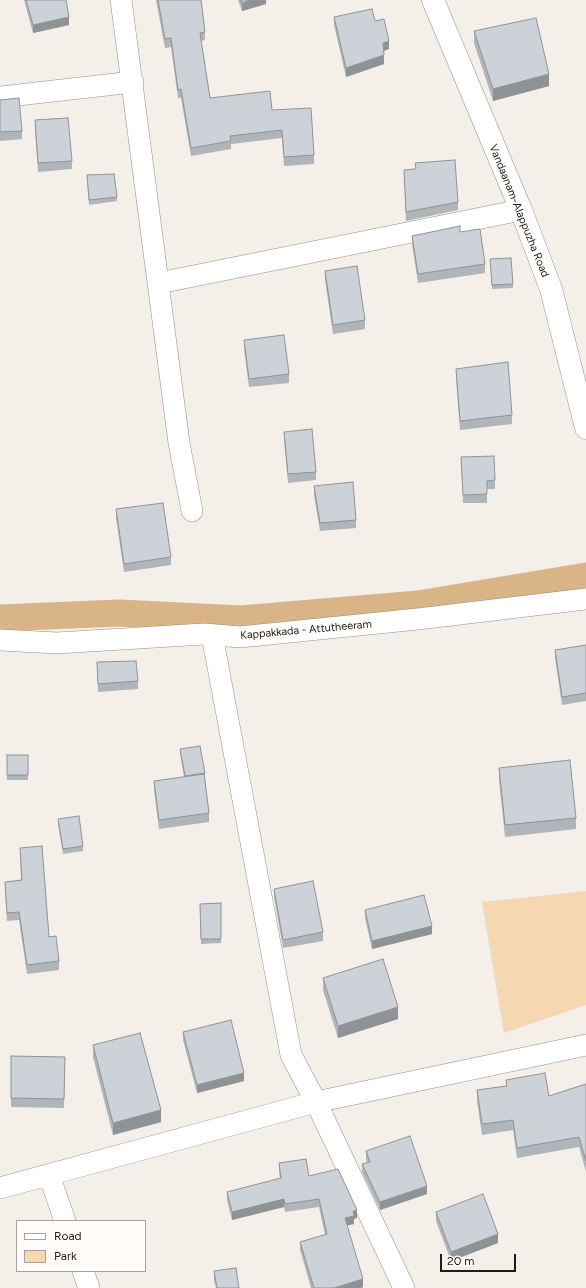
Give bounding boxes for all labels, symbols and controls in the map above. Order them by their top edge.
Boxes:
street label: Vandaanam-Alappuzha Road [486,143,552,279]
street label: Kappakkada - Attutheeram [240,618,372,642]
legend [16,1220,146,1272]
text: Road [54,1229,82,1243]
scale bar [442,1246,518,1272]
text: Park [54,1249,77,1263]
text: 20 m [447,1254,475,1268]

